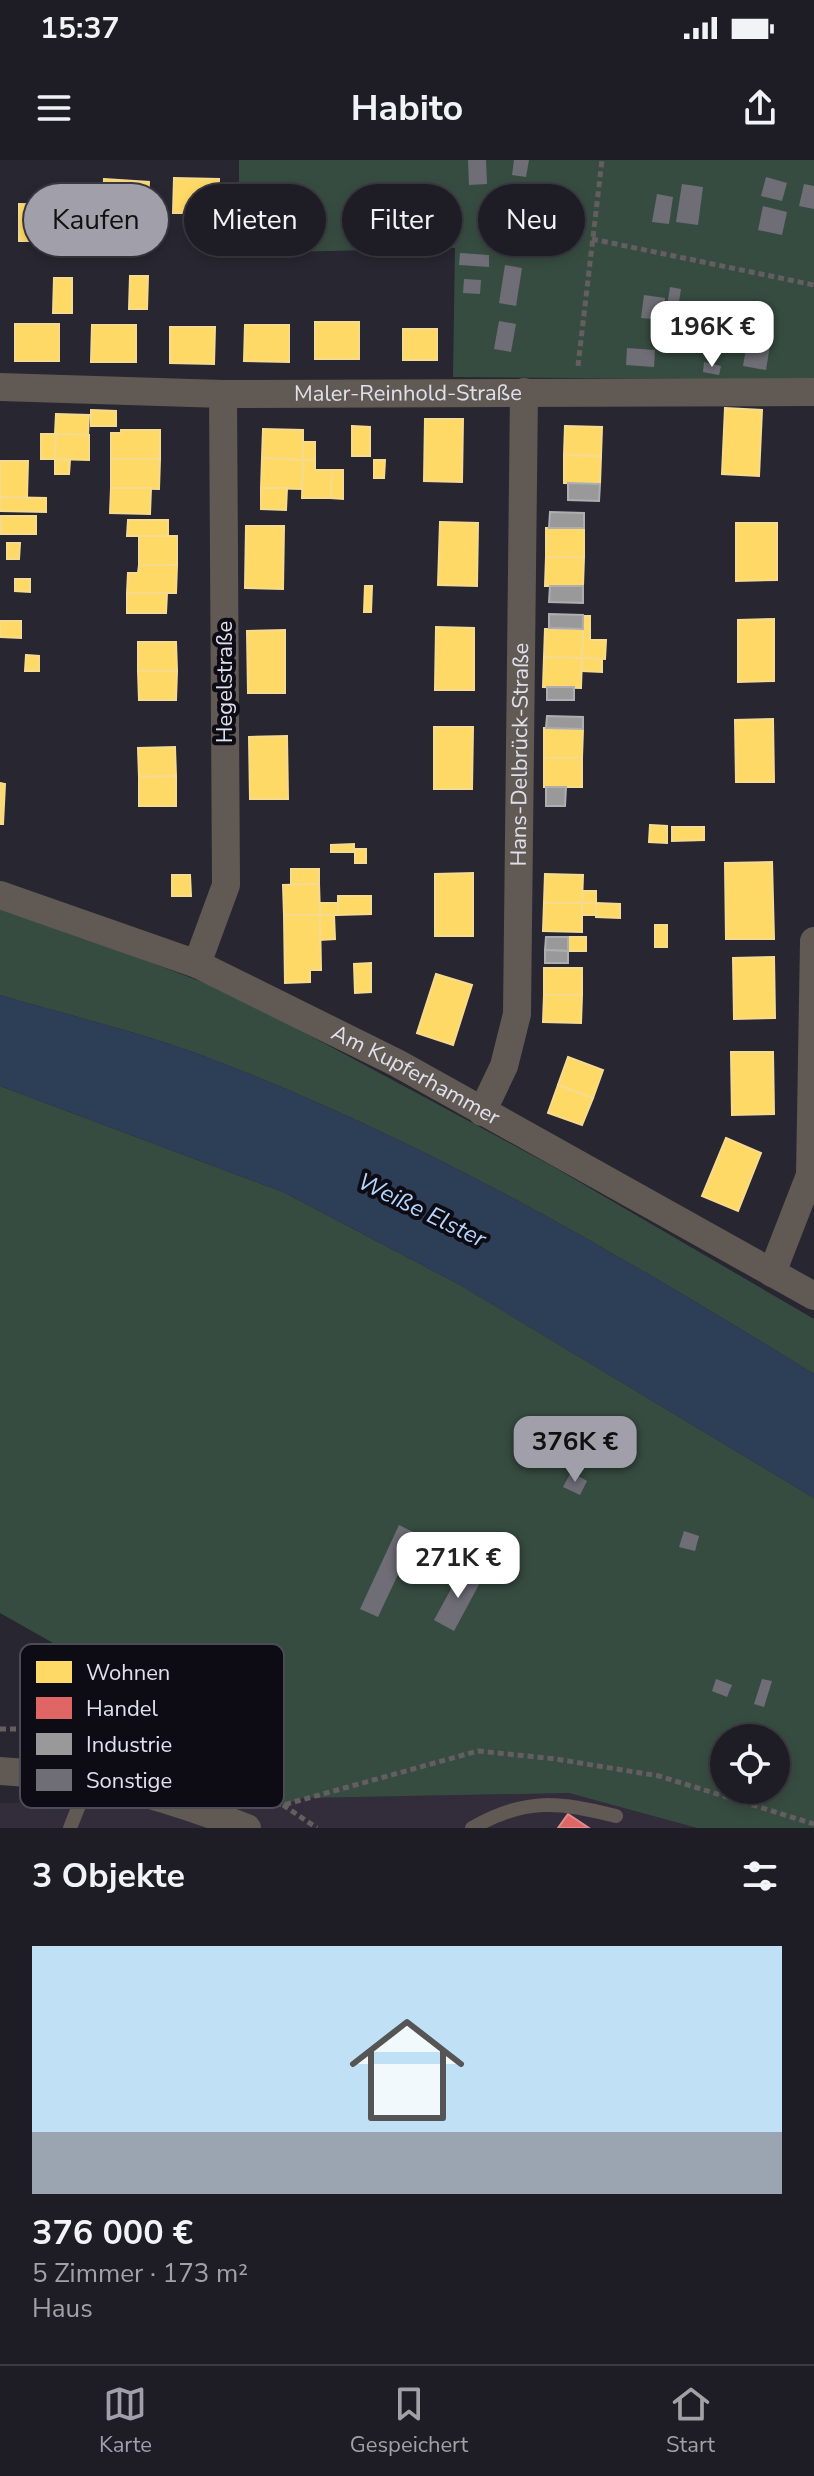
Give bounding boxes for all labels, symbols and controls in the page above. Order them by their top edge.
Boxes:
text: 15:37 [40,8,119,49]
text: Habito [351,84,463,133]
icon: menu [32,86,76,130]
icon: share [738,86,782,130]
chip: Kaufen [24,184,168,256]
chip: Mieten [184,184,326,256]
chip: Filter [342,184,462,256]
chip: Neu [478,184,585,256]
pin: 196K € [647,301,777,369]
text: 196K € [669,309,755,344]
street label: Maler-Reinhold-Straße [294,378,522,409]
street label: Hegelstraße [210,621,240,743]
street label: Hans-Delbrück-Straße [504,643,536,867]
street label: Am Kupferhammer [326,1018,505,1133]
water label: Weiße Elster [352,1165,493,1255]
pin: 376K € [510,1416,640,1484]
text: 376K € [532,1424,618,1459]
pin: 271K € [393,1532,523,1600]
text: 271K € [415,1540,501,1575]
legend [20,1644,284,1808]
text: Wohnen [86,1658,170,1688]
text: Handel [86,1694,158,1724]
map controls [710,1724,790,1804]
button: locate [710,1724,790,1804]
text: Industrie [86,1730,172,1760]
text: Sonstige [86,1766,172,1796]
text: 3 Objekte [32,1853,185,1899]
icon: filters [738,1854,782,1898]
icon: home [335,1998,479,2142]
text: 376 000 € [32,2210,193,2256]
text: 5 Zimmer · 173 m² [32,2256,248,2291]
text: Haus [32,2291,93,2326]
tab: Karte [99,2382,152,2460]
tab: Gespeichert [350,2382,468,2460]
tab: Start [666,2382,715,2460]

